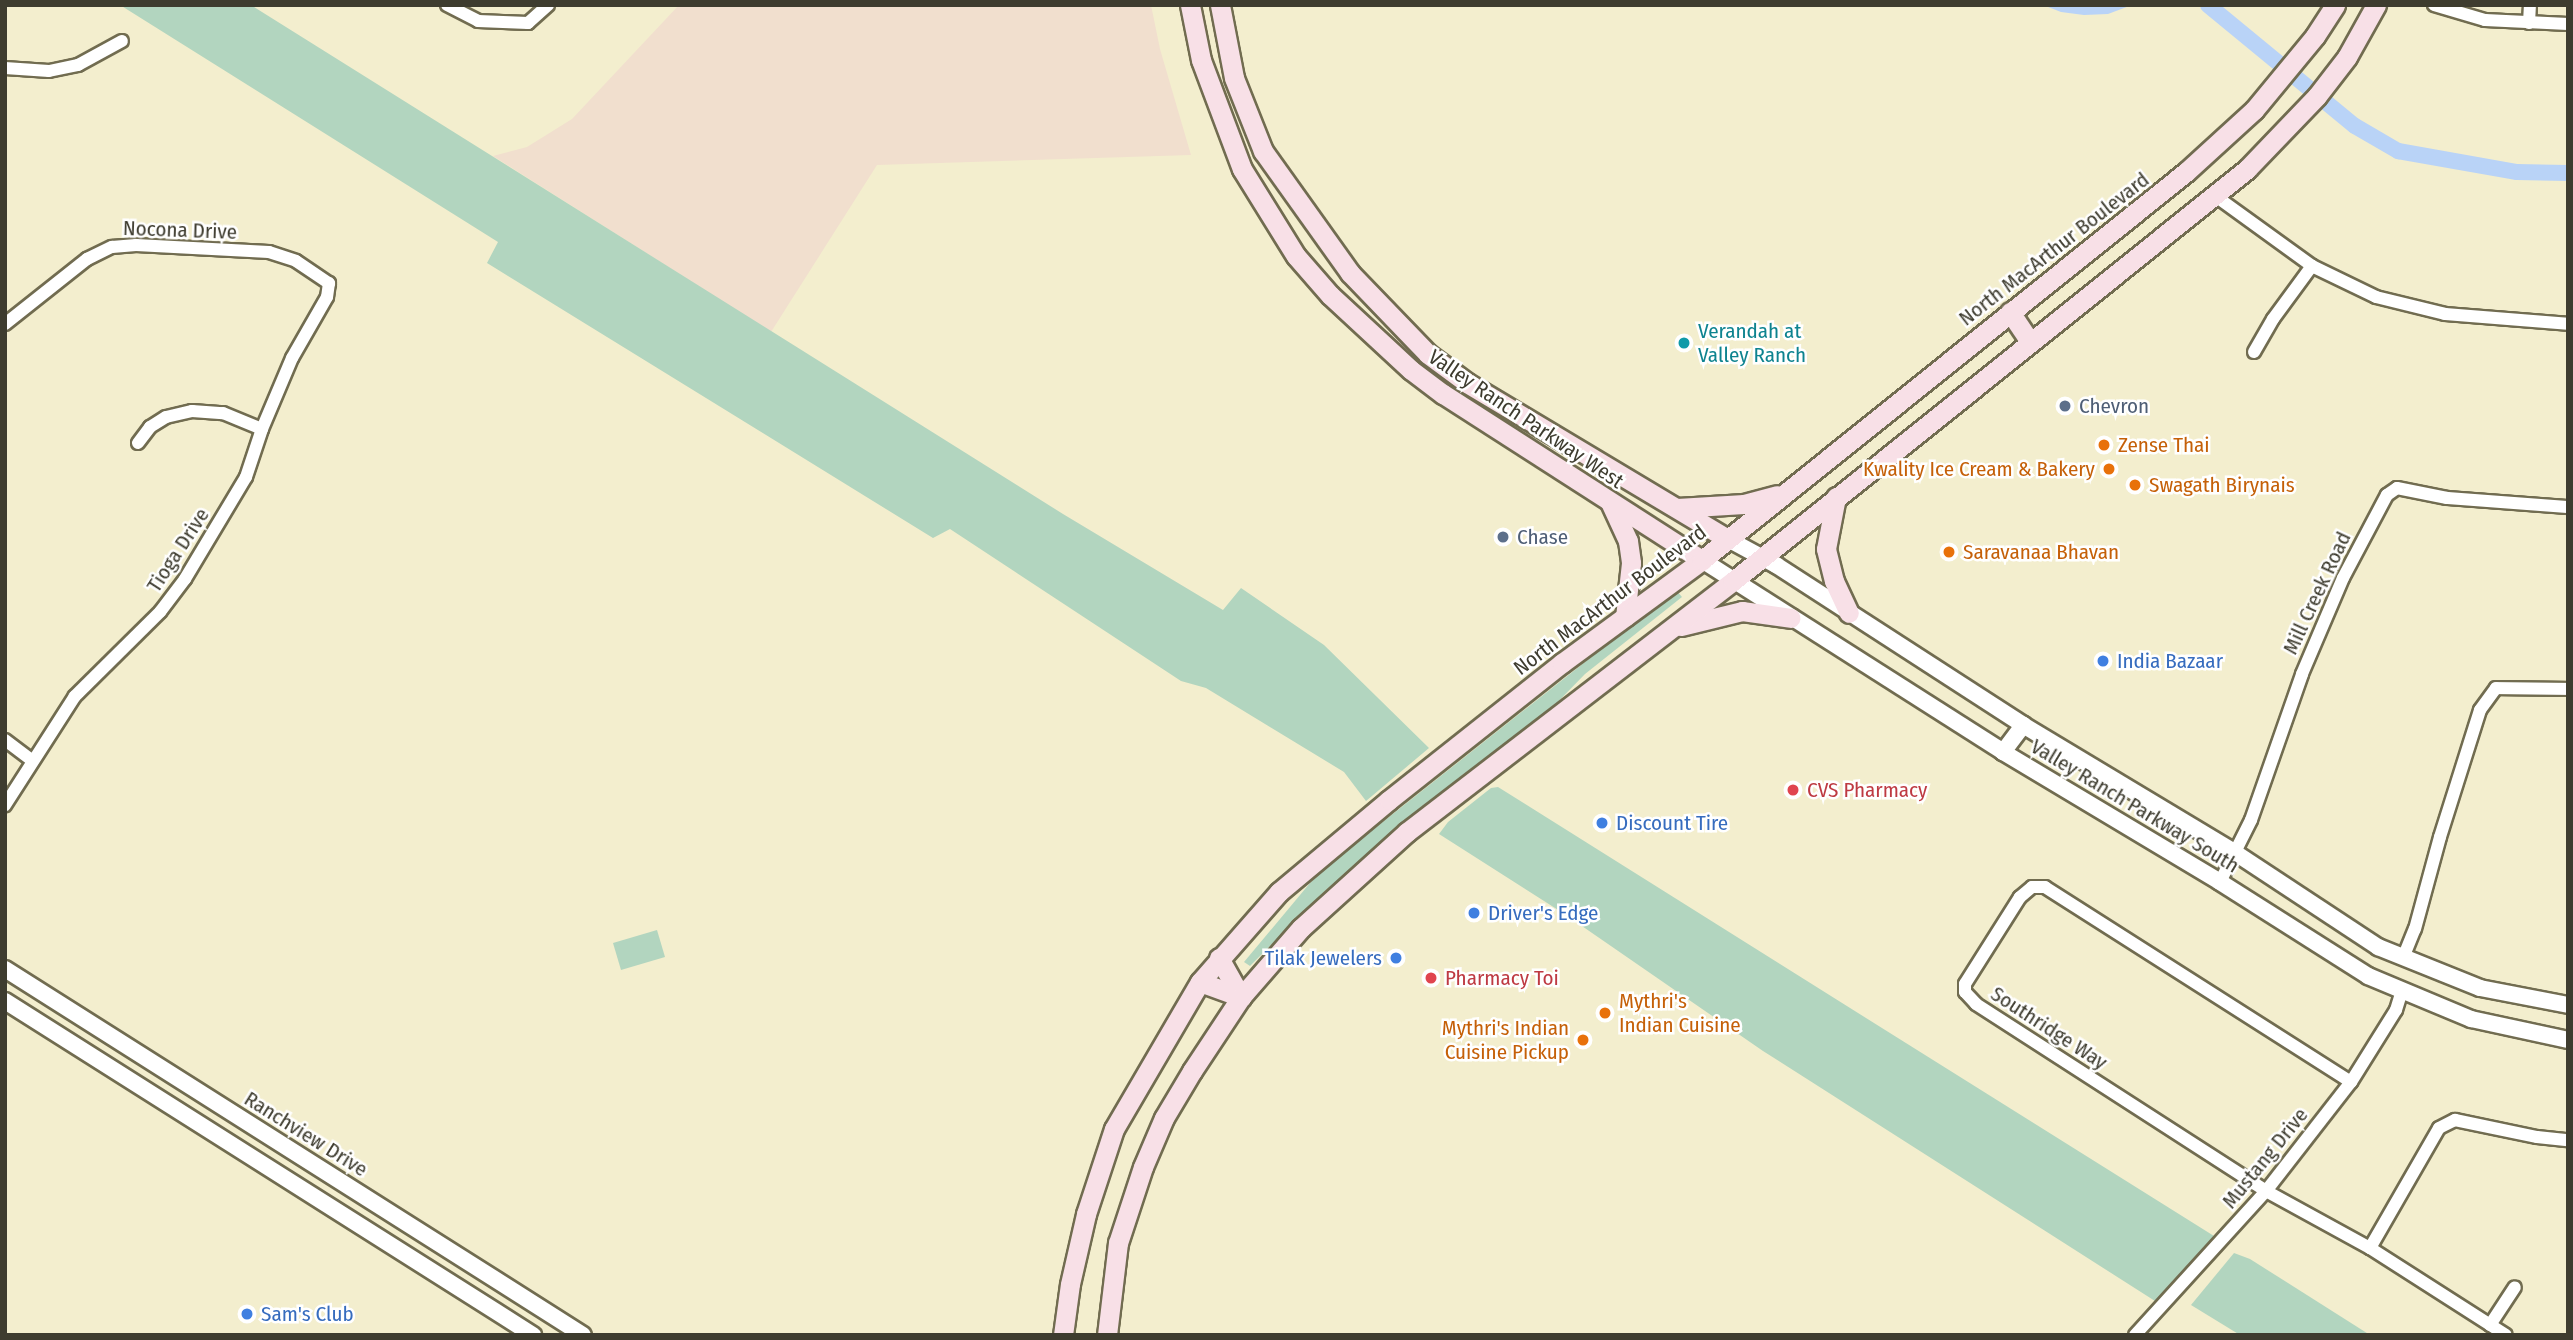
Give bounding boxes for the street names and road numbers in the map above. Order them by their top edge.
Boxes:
street label: North MacArthur Boulevard [1954,167,2154,331]
street label: Nocona Drive [123,215,237,245]
street label: Valley Ranch Parkway West [1424,344,1628,494]
street label: Tioga Drive [142,503,214,597]
street label: North MacArthur Boulevard [1509,519,1711,681]
street label: Mill Creek Road [2278,528,2356,658]
street label: Valley Ranch Parkway South [2026,734,2244,878]
street label: Southridge Way [1986,981,2112,1075]
street label: Ranchview Drive [240,1086,372,1182]
street label: Mustang Drive [2217,1103,2313,1213]

